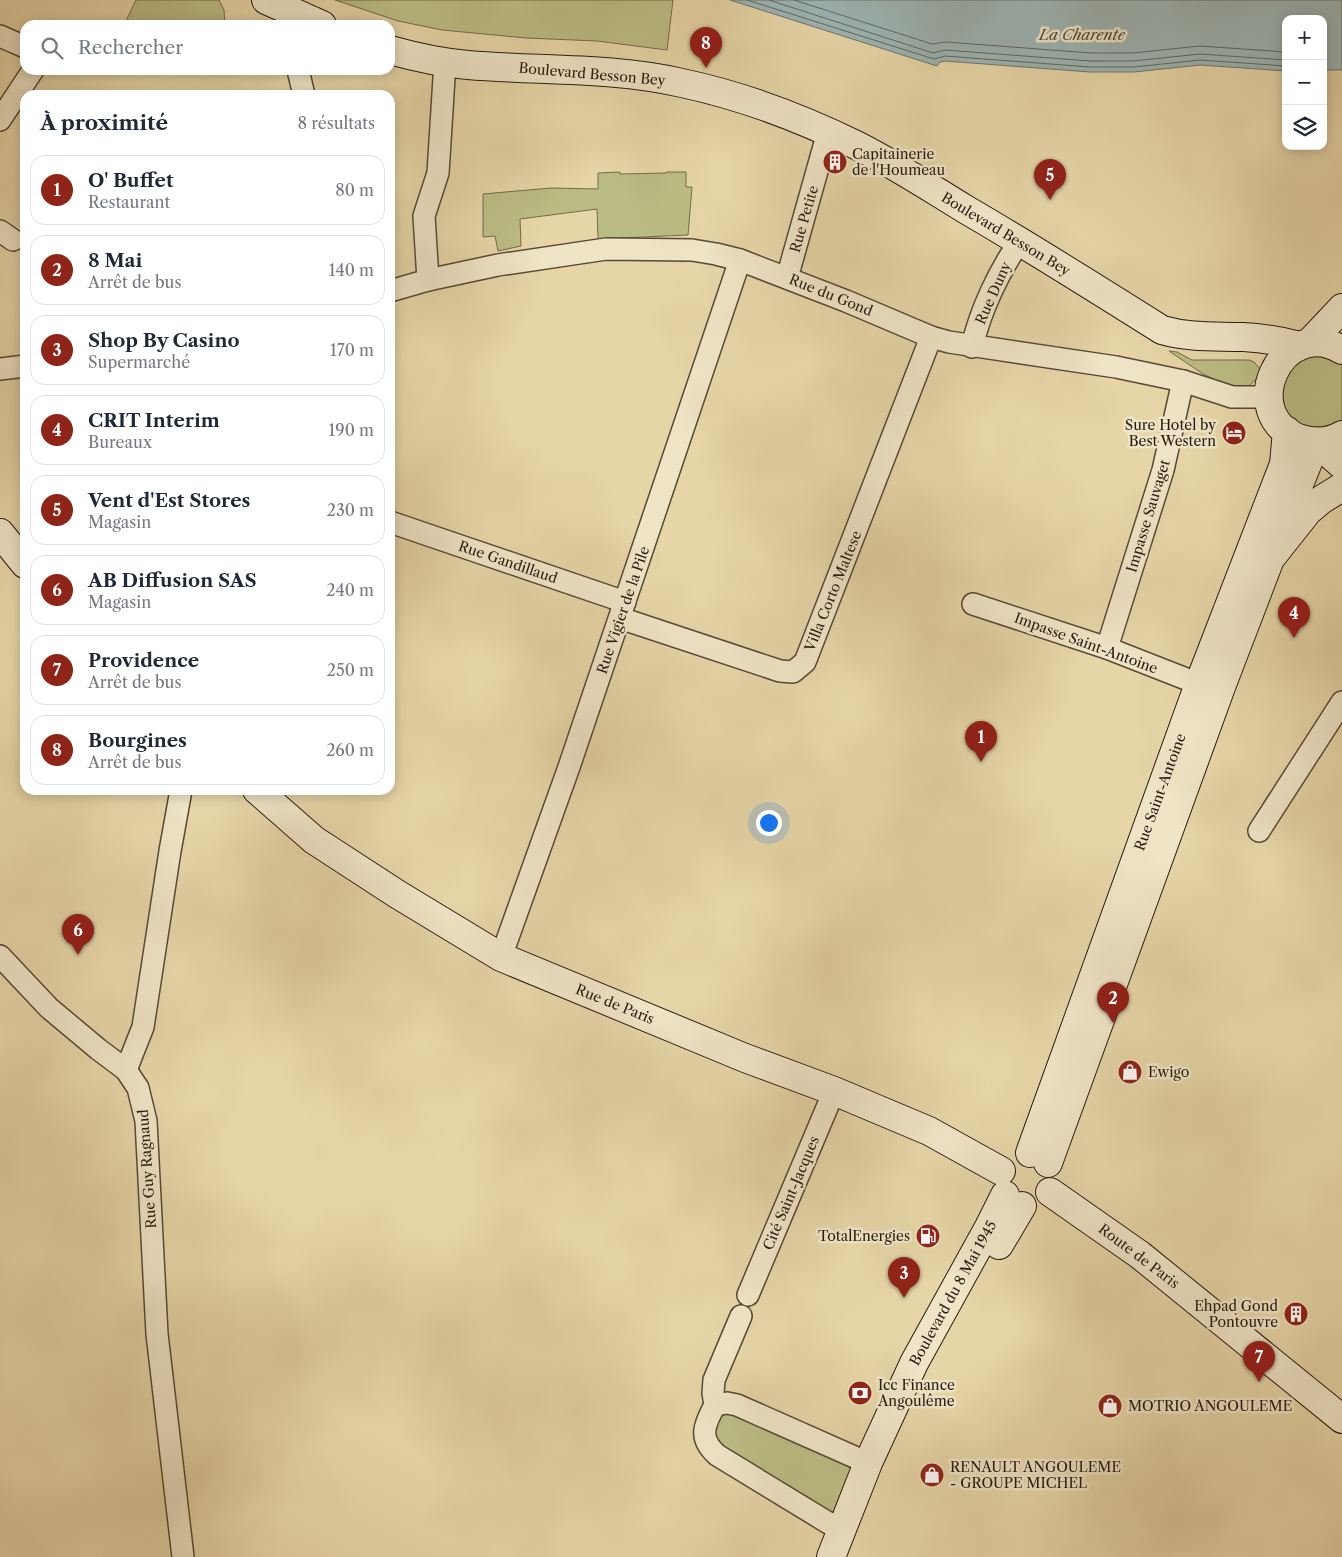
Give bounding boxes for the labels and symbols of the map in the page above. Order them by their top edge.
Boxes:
water label: La Charente [1038,25,1126,44]
pin: 8 [690,27,722,68]
street label: Boulevard Besson Bey [518,59,666,89]
place label: Capitainerie de l'Houmeau [852,145,945,179]
building icon: Capitainerie de l'Houmeau [822,149,848,175]
pin: 5 [1034,159,1066,200]
street label: Rue Petite [786,183,822,255]
street label: Boulevard Besson Bey [938,188,1074,280]
street label: Rue Duny [971,259,1015,327]
street label: Rue du Gond [787,270,876,320]
place label: Sure Hotel by Best Western [1125,416,1216,450]
hotel icon: Sure Hotel by Best Western [1221,420,1247,446]
street label: Impasse Sauvaget [1122,457,1174,575]
street label: Villa Corto Maltese [800,528,865,655]
street label: Rue Gandillaud [456,537,560,588]
street label: Rue Vigier de la Pile [593,544,653,676]
pin: 4 [1278,597,1310,638]
street label: Impasse Saint-Antoine [1012,609,1160,677]
pin: 1 [965,721,997,762]
street label: Rue Saint-Antoine [1130,731,1190,853]
your location [756,810,782,836]
pin: 6 [62,914,94,955]
street label: Rue de Paris [573,980,657,1028]
pin: 2 [1097,982,1129,1023]
shop icon: Ewigo [1117,1059,1143,1085]
place label: Ewigo [1148,1063,1189,1081]
street label: Rue Guy Ragnaud [134,1108,160,1229]
street label: Cité Saint-Jacques [759,1133,823,1253]
street label: Boulevard du 8 Mai 1945 [906,1217,1000,1369]
street label: Route de Paris [1095,1220,1183,1292]
fuel station icon: TotalEnergies [915,1223,941,1249]
place label: TotalEnergies [818,1227,910,1245]
pin: 3 [888,1257,920,1298]
place label: Ehpad Gond Pontouvre [1194,1297,1278,1331]
building icon: Ehpad Gond Pontouvre [1283,1301,1309,1327]
pin: 7 [1243,1341,1275,1382]
place label: Icc Finance Angoulême [877,1376,955,1410]
bank icon: Icc Finance Angoulême [847,1380,873,1406]
shop icon: MOTRIO ANGOULEME [1097,1393,1123,1419]
place label: MOTRIO ANGOULEME [1128,1397,1292,1415]
place label: RENAULT ANGOULEME - GROUPE MICHEL [950,1458,1121,1492]
shop icon: RENAULT ANGOULEME - GROUPE MICHEL [919,1462,945,1488]

